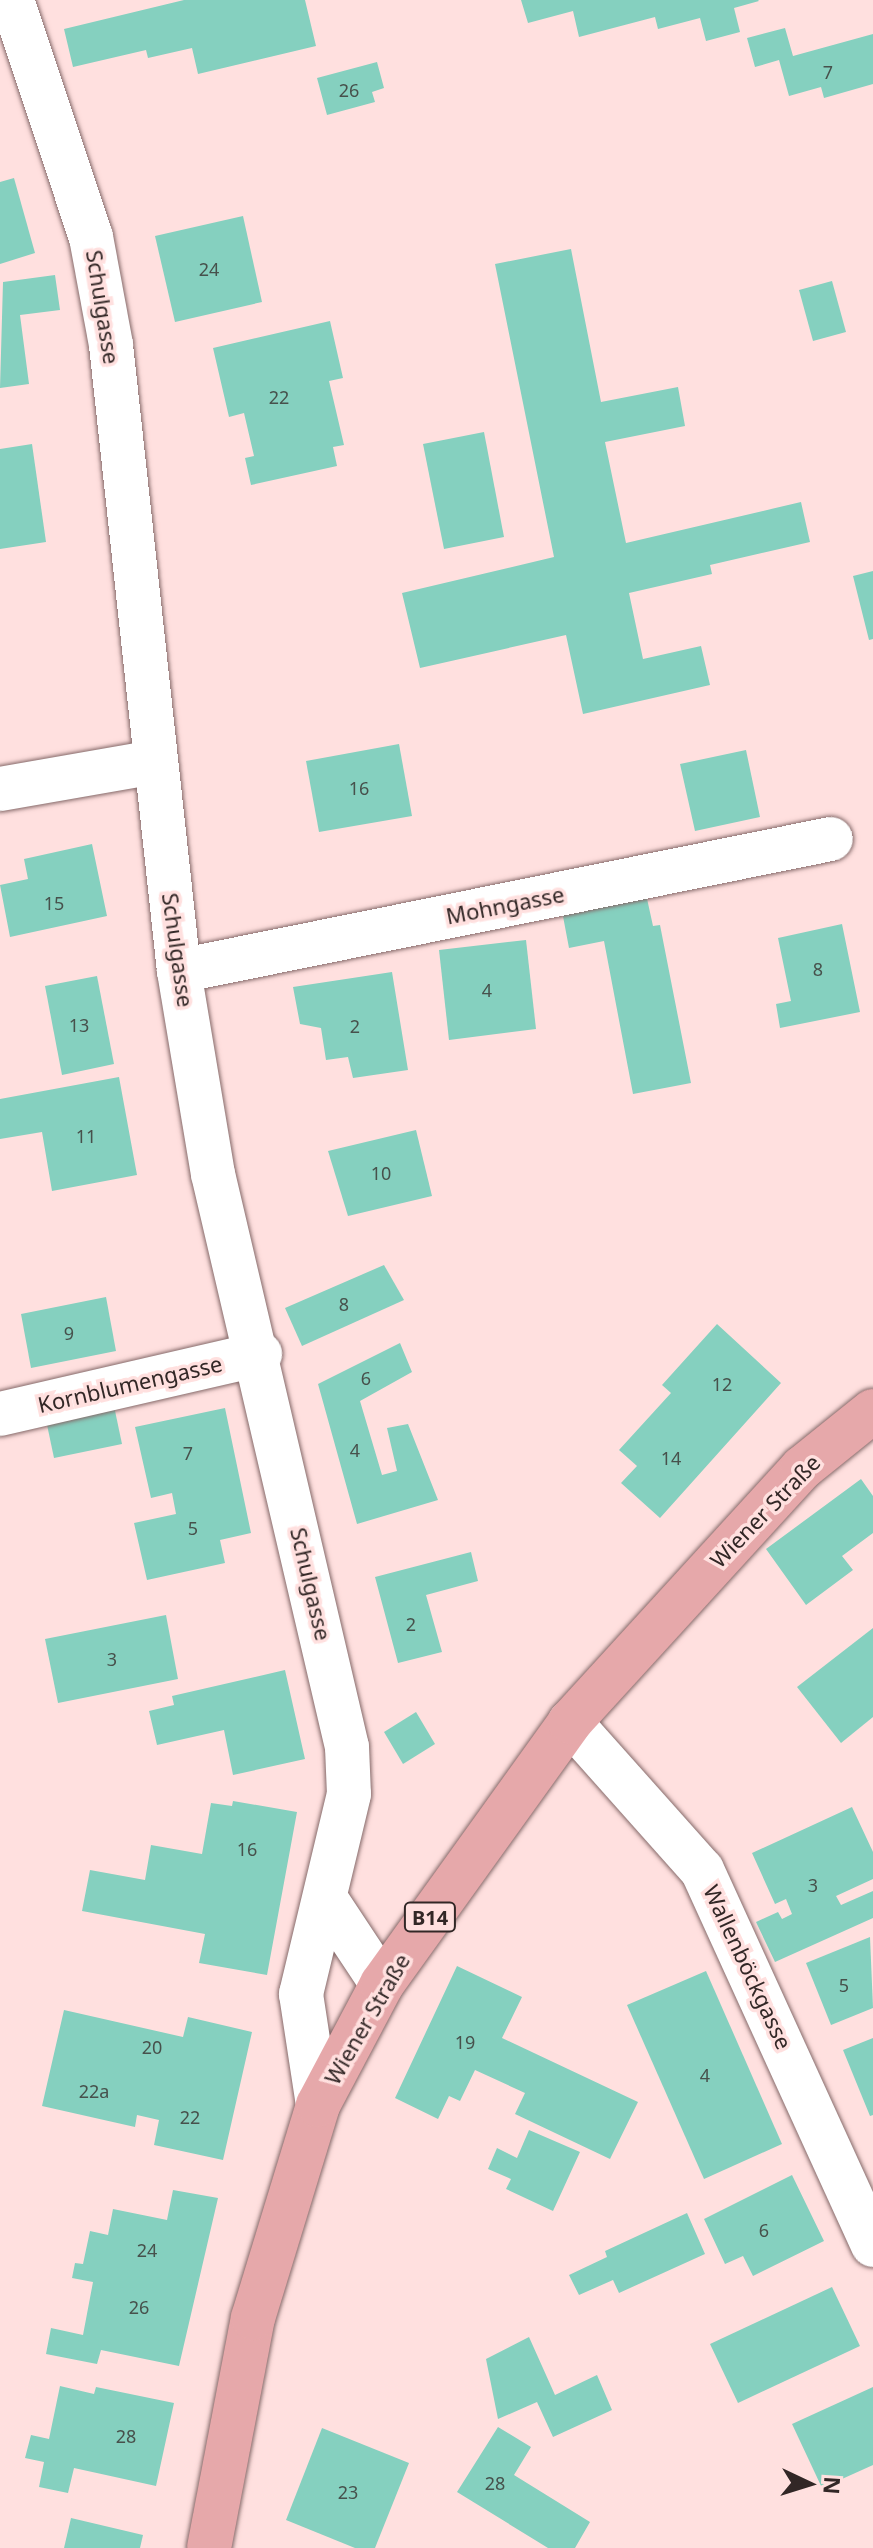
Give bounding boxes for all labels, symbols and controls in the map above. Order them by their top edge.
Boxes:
house number: 7 [823,61,833,83]
house number: 26 [339,79,359,101]
street label: Schulgasse [81,248,125,366]
house number: 24 [199,258,219,280]
house number: 22 [269,386,289,408]
house number: 16 [349,777,369,799]
street label: Mohngasse [444,881,566,929]
street label: Schulgasse [157,891,199,1009]
house number: 15 [44,892,64,914]
house number: 8 [813,958,823,980]
house number: 4 [482,979,492,1001]
house number: 13 [69,1014,89,1036]
house number: 2 [350,1015,360,1037]
house number: 11 [76,1125,96,1147]
house number: 10 [371,1162,391,1184]
house number: 8 [339,1293,349,1315]
house number: 9 [64,1322,74,1344]
street label: Kornblumengasse [35,1350,225,1418]
house number: 6 [361,1367,371,1389]
house number: 12 [712,1373,732,1395]
house number: 4 [350,1439,360,1461]
house number: 7 [183,1442,193,1464]
house number: 14 [661,1447,681,1469]
street label: Wiener Straße [705,1449,825,1573]
house number: 5 [188,1517,198,1539]
street label: Schulgasse [285,1525,337,1643]
house number: 2 [406,1613,416,1635]
house number: 3 [107,1648,117,1670]
house number: 16 [237,1838,257,1860]
house number: 3 [808,1874,818,1896]
street label: Wallenböckgasse [698,1881,798,2053]
road number: B14 [402,1901,458,1933]
street label: Wiener Straße [319,1949,415,2089]
house number: 5 [839,1974,849,1996]
house number: 19 [455,2031,475,2053]
house number: 20 [142,2036,162,2058]
house number: 4 [700,2064,710,2086]
house number: 22a [79,2080,109,2102]
house number: 22 [180,2106,200,2128]
house number: 6 [759,2219,769,2241]
house number: 24 [137,2239,157,2261]
house number: 26 [129,2296,149,2318]
house number: 28 [116,2425,136,2447]
north arrow [769,2444,849,2524]
house number: 28 [485,2472,505,2494]
text: N [817,2476,849,2496]
house number: 23 [338,2481,358,2503]

